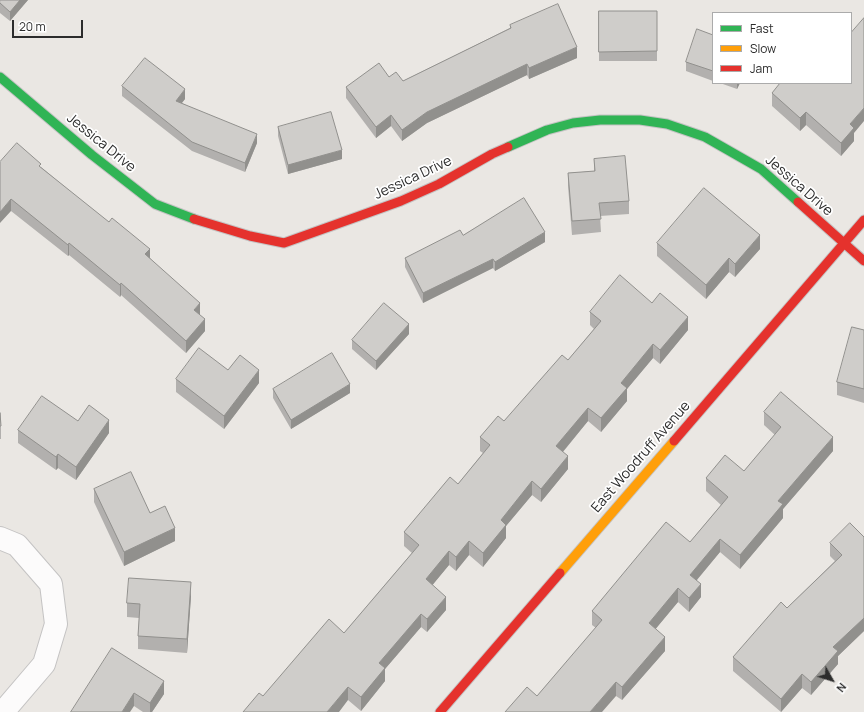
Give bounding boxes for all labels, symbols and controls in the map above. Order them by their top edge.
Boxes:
scale bar [14,12,85,38]
legend [712,12,852,84]
text: 20 m [19,18,46,35]
text: Fast [750,20,774,37]
text: Slow [750,40,776,57]
text: Jam [750,60,772,77]
street label: Jessica Drive [63,110,139,176]
street label: Jessica Drive [762,152,836,220]
street label: Jessica Drive [372,153,454,203]
street label: East Woodruff Avenue [588,398,694,516]
north arrow [812,660,852,700]
text: N [833,680,850,696]

